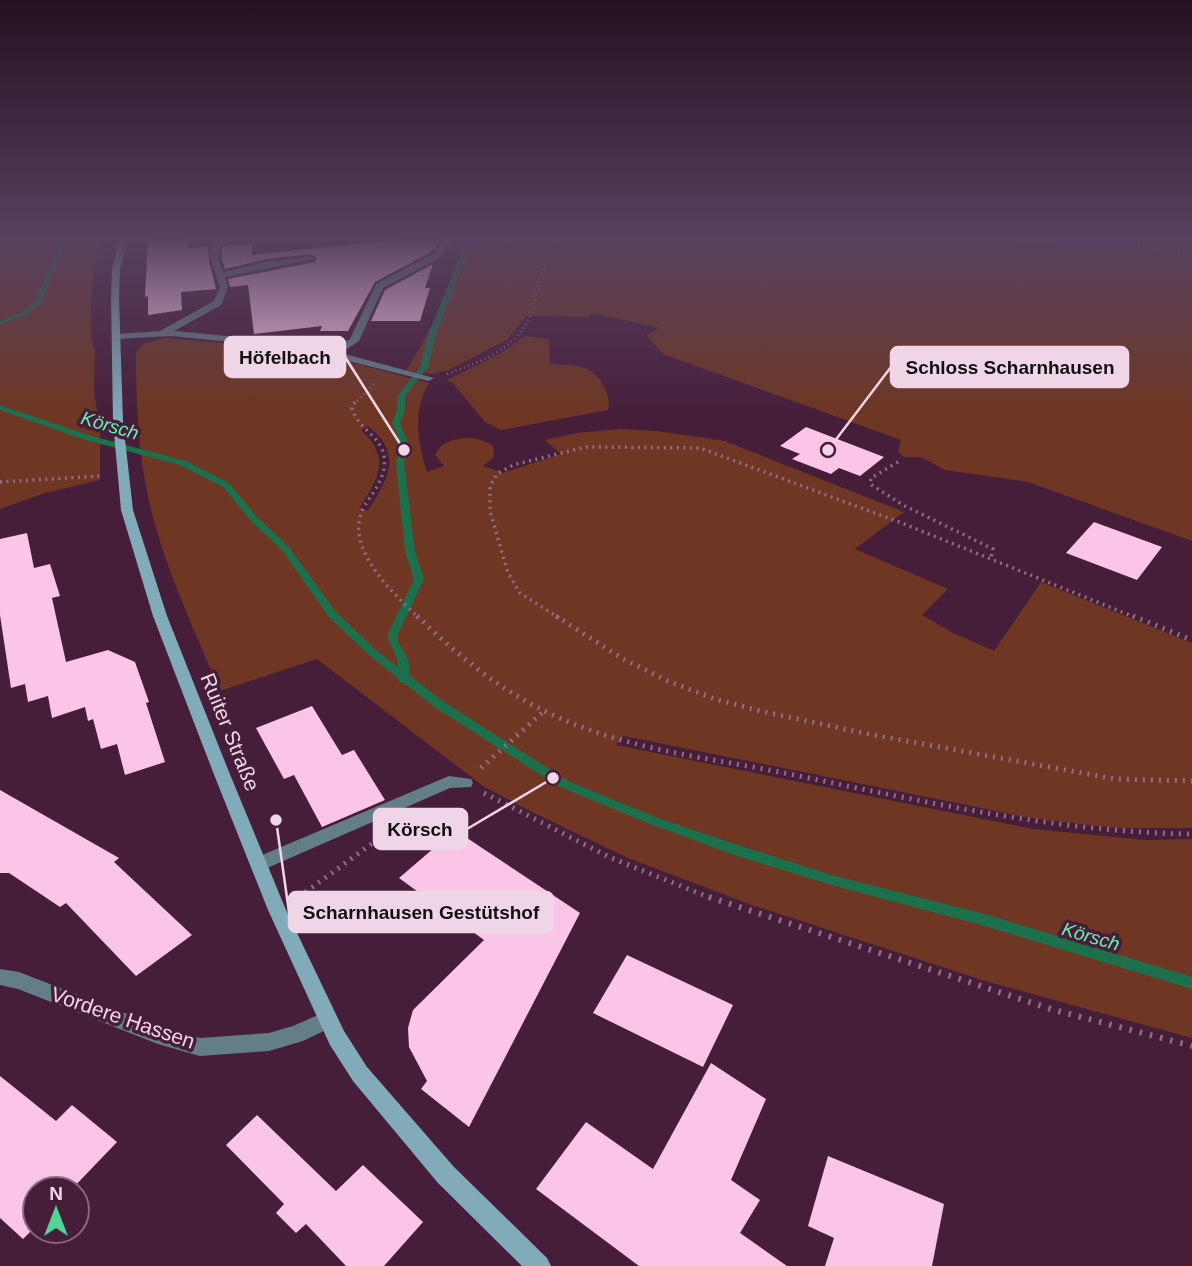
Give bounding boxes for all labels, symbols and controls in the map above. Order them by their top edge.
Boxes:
callout: Höfelbach [225,337,345,377]
text: Höfelbach [239,347,331,368]
callout: Schloss Scharnhausen [891,347,1128,387]
text: Schloss Scharnhausen [905,357,1115,378]
water label: Körsch [79,407,141,444]
street label: Ruiter Straße [196,670,265,794]
callout: Körsch [374,809,467,849]
text: Körsch [387,819,453,840]
callout: Scharnhausen Gestütshof [289,892,553,932]
text: Scharnhausen Gestütshof [303,902,540,923]
water label: Körsch [1060,918,1122,955]
street label: Vordere Hassen [48,982,198,1053]
north arrow [21,1175,91,1245]
text: N [49,1183,63,1204]

